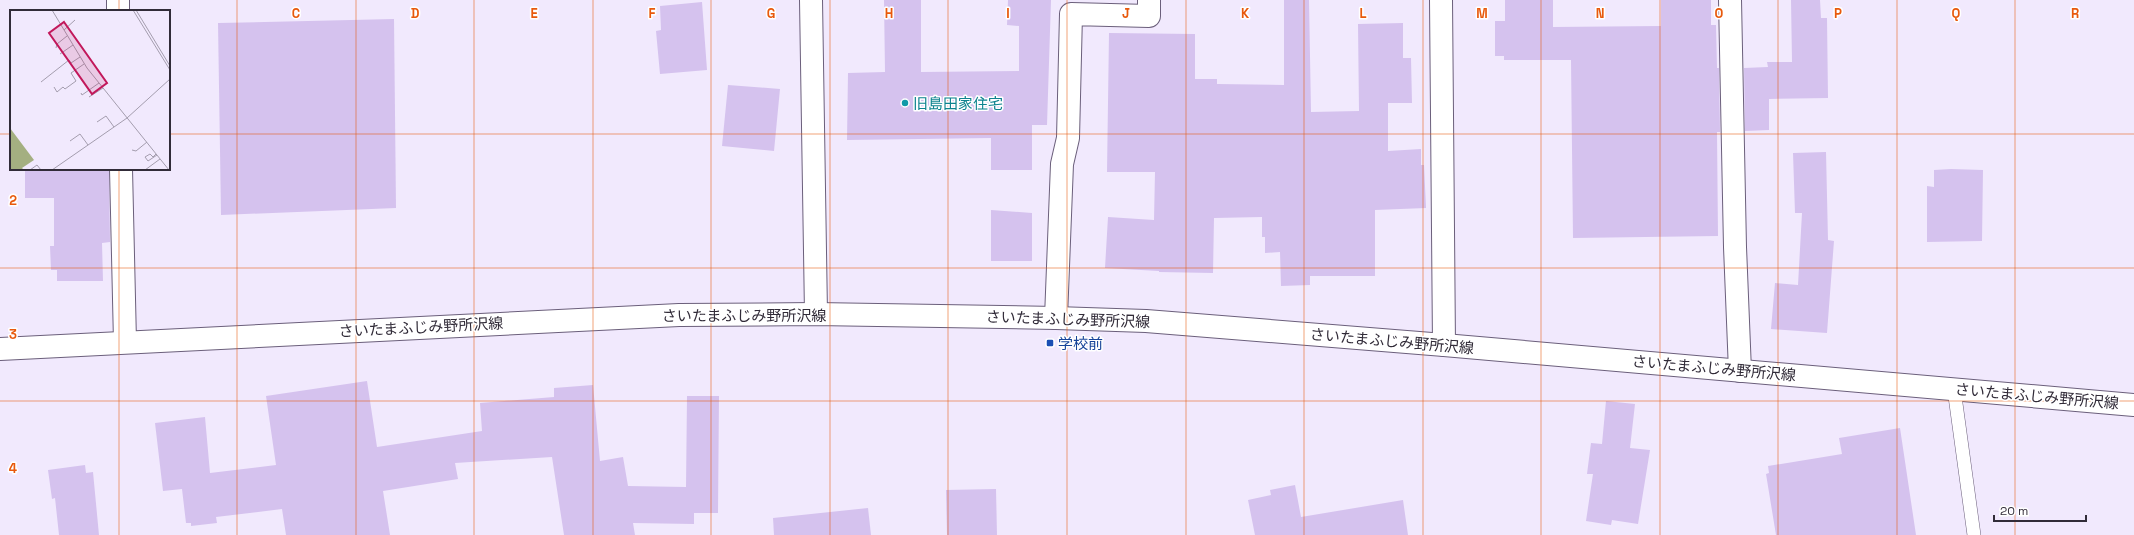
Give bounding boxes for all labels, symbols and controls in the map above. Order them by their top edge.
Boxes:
text: C [292,5,300,22]
text: D [411,5,420,22]
text: E [530,5,538,22]
text: F [649,5,656,22]
text: G [767,5,775,22]
text: H [885,5,893,22]
text: I [1006,5,1010,22]
text: J [1122,5,1130,22]
text: K [1241,5,1250,22]
text: L [1359,5,1367,22]
text: M [1476,5,1488,22]
text: N [1596,5,1604,22]
text: O [1715,5,1724,22]
text: P [1834,5,1842,22]
text: Q [1952,5,1961,22]
text: R [2071,5,2079,22]
inset map [10,10,170,170]
place label: 旧島田家住宅 [913,94,1003,113]
marker: 旧島田家住宅 [900,98,910,108]
text: 2 [9,192,17,209]
street label: さいたまふじみ野所沢線 [662,306,826,325]
street label: さいたまふじみ野所沢線 [985,307,1151,331]
street label: さいたまふじみ野所沢線 [338,313,504,341]
street label: さいたまふじみ野所沢線 [1309,324,1475,358]
text: 3 [9,326,17,343]
place label: 学校前 [1058,334,1103,353]
marker: 学校前 [1045,338,1055,348]
street label: さいたまふじみ野所沢線 [1631,351,1797,385]
street label: さいたまふじみ野所沢線 [1954,379,2120,413]
text: 4 [9,460,17,477]
scale bar [1994,497,2086,523]
text: 20 m [2000,503,2028,519]

